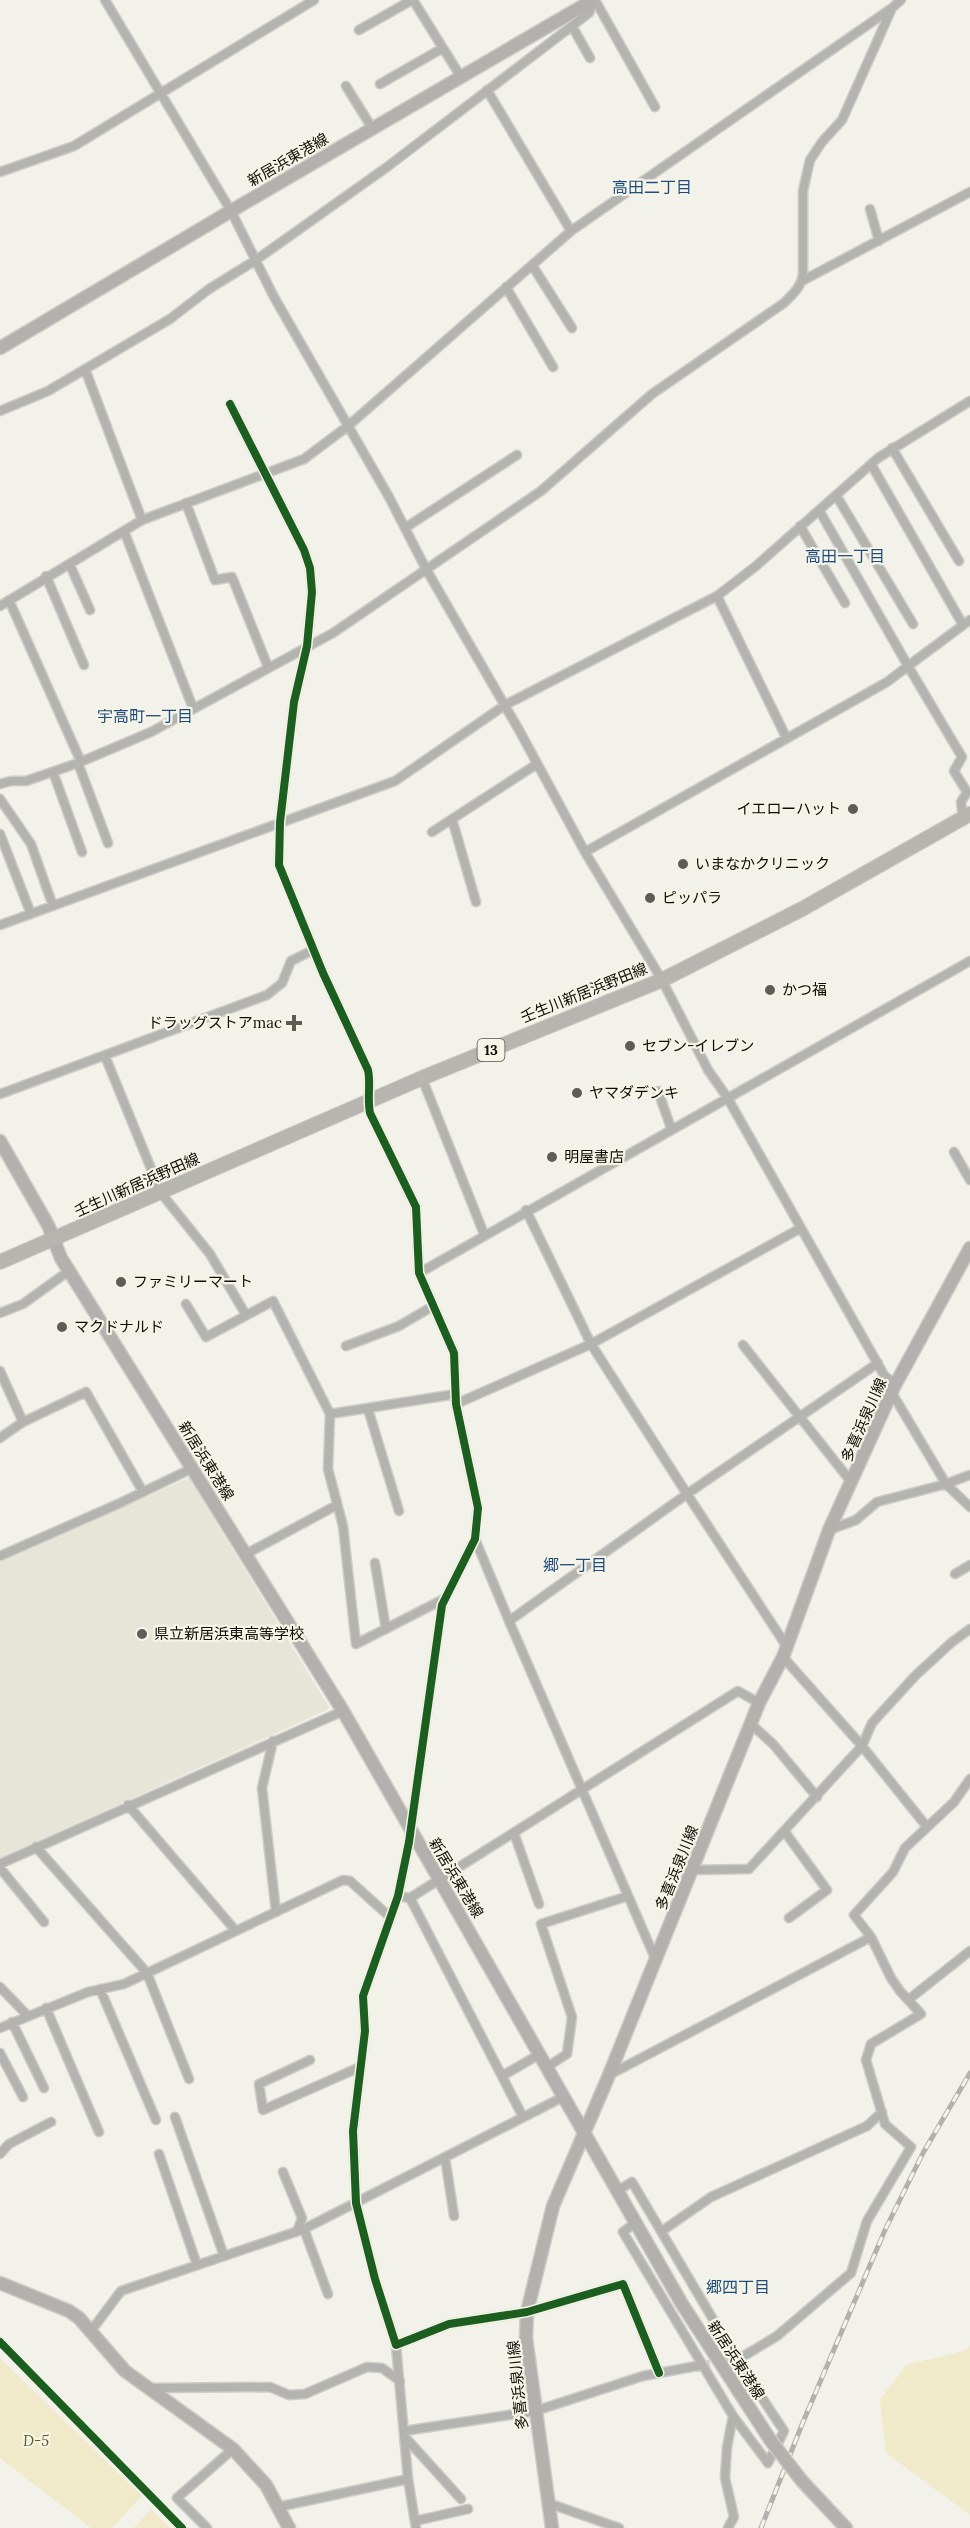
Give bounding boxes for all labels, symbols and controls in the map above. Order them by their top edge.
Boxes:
street label: 新居浜東港線 [244,129,331,190]
district label: 高田二丁目 [612,177,692,197]
district label: 高田一丁目 [805,546,885,566]
district label: 宇高町一丁目 [97,706,193,726]
place label: イエローハット [736,799,841,818]
marker: イエローハット [846,802,860,816]
place label: いまなかクリニック [695,854,830,873]
marker: いまなかクリニック [676,857,690,871]
place label: ピッパラ [662,888,722,907]
marker: ピッパラ [643,891,657,905]
street label: 壬生川新居浜野田線 [518,958,650,1027]
place label: かつ福 [782,980,827,999]
marker: かつ福 [763,983,777,997]
place label: ドラッグストアmac [148,1013,282,1032]
marker: ドラッグストアmac [287,1016,301,1030]
place label: セブン-イレブン [642,1036,754,1055]
road number: 13 [478,1039,504,1061]
marker: セブン-イレブン [623,1039,637,1053]
place label: ヤマダデンキ [589,1083,679,1102]
marker: ヤマダデンキ [570,1086,584,1100]
place label: 明屋書店 [564,1147,624,1166]
street label: 壬生川新居浜野田線 [71,1148,202,1221]
marker: 明屋書店 [545,1150,559,1164]
place label: ファミリーマート [133,1272,253,1291]
marker: ファミリーマート [114,1275,128,1289]
place label: マクドナルド [74,1317,164,1336]
marker: マクドナルド [55,1320,69,1334]
street label: 多喜浜泉川線 [837,1375,891,1465]
street label: 新居浜東港線 [175,1418,238,1504]
district label: 郷一丁目 [543,1555,607,1575]
place label: 県立新居浜東高等学校 [154,1624,304,1643]
marker: 県立新居浜東高等学校 [135,1627,149,1641]
street label: 多喜浜泉川線 [651,1823,702,1913]
street label: 新居浜東港線 [425,1834,488,1921]
district label: 郷四丁目 [706,2277,770,2297]
street label: 新居浜東港線 [704,2317,769,2403]
street label: 多喜浜泉川線 [503,2339,532,2431]
park label: D-5 [23,2431,49,2450]

